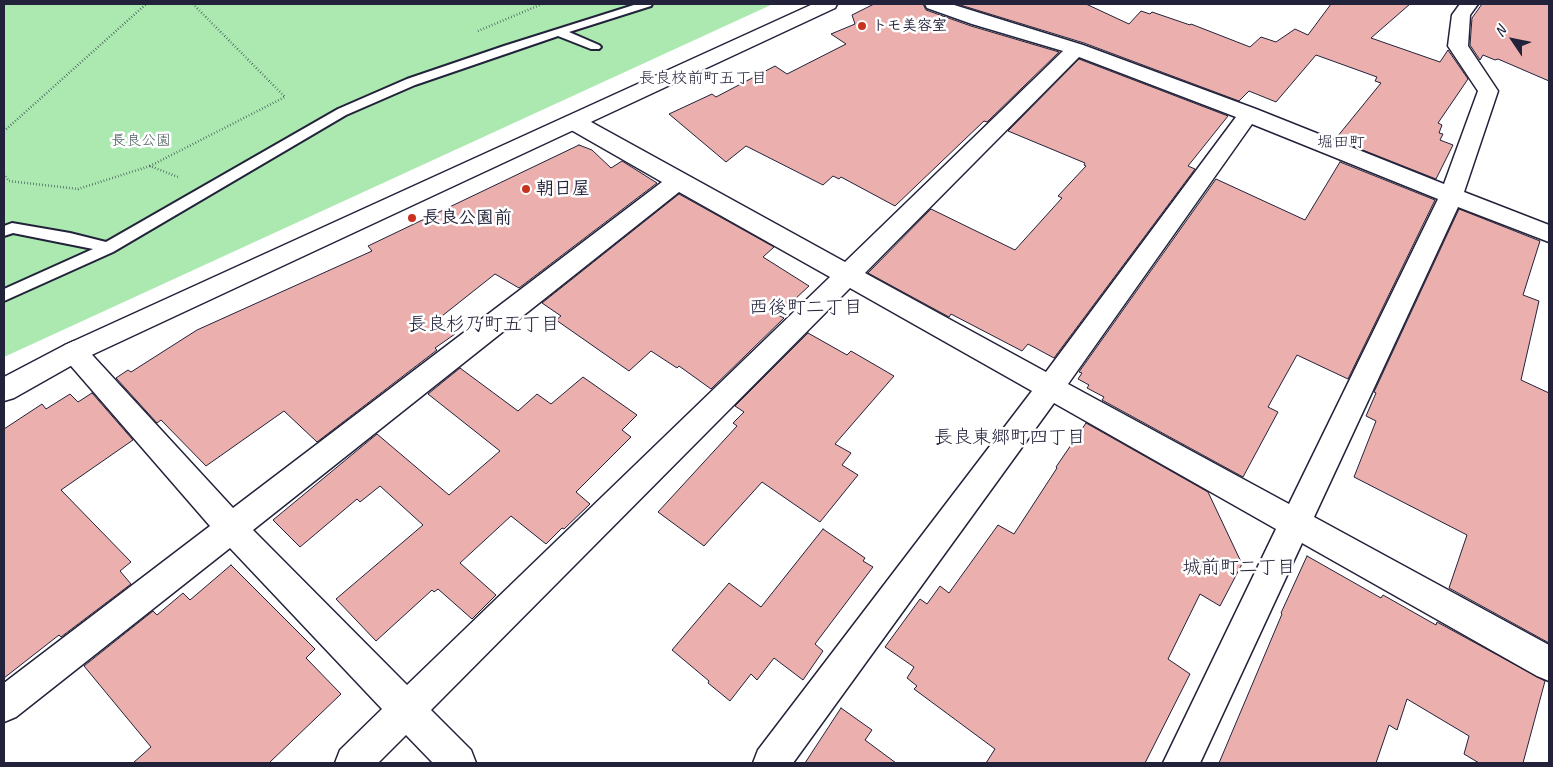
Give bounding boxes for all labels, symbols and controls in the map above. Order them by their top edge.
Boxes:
north arrow [1488,15,1538,65]
place label: トモ美容室 [872,17,947,35]
marker: トモ美容室 [856,20,868,32]
text: N [1491,23,1510,40]
district label: 長良校前町五丁目 [639,69,767,89]
park label: 長良公園 [111,132,171,150]
district label: 堀田町 [1317,133,1365,153]
place label: 朝日屋 [536,178,590,200]
marker: 朝日屋 [520,183,532,195]
place label: 長良公園前 [422,207,512,229]
marker: 長良公園前 [406,212,418,224]
district label: 西後町二丁目 [749,297,863,319]
district label: 長良杉乃町五丁目 [408,314,560,336]
district label: 長良東郷町四丁目 [934,427,1086,449]
district label: 城前町二丁目 [1182,557,1296,579]

